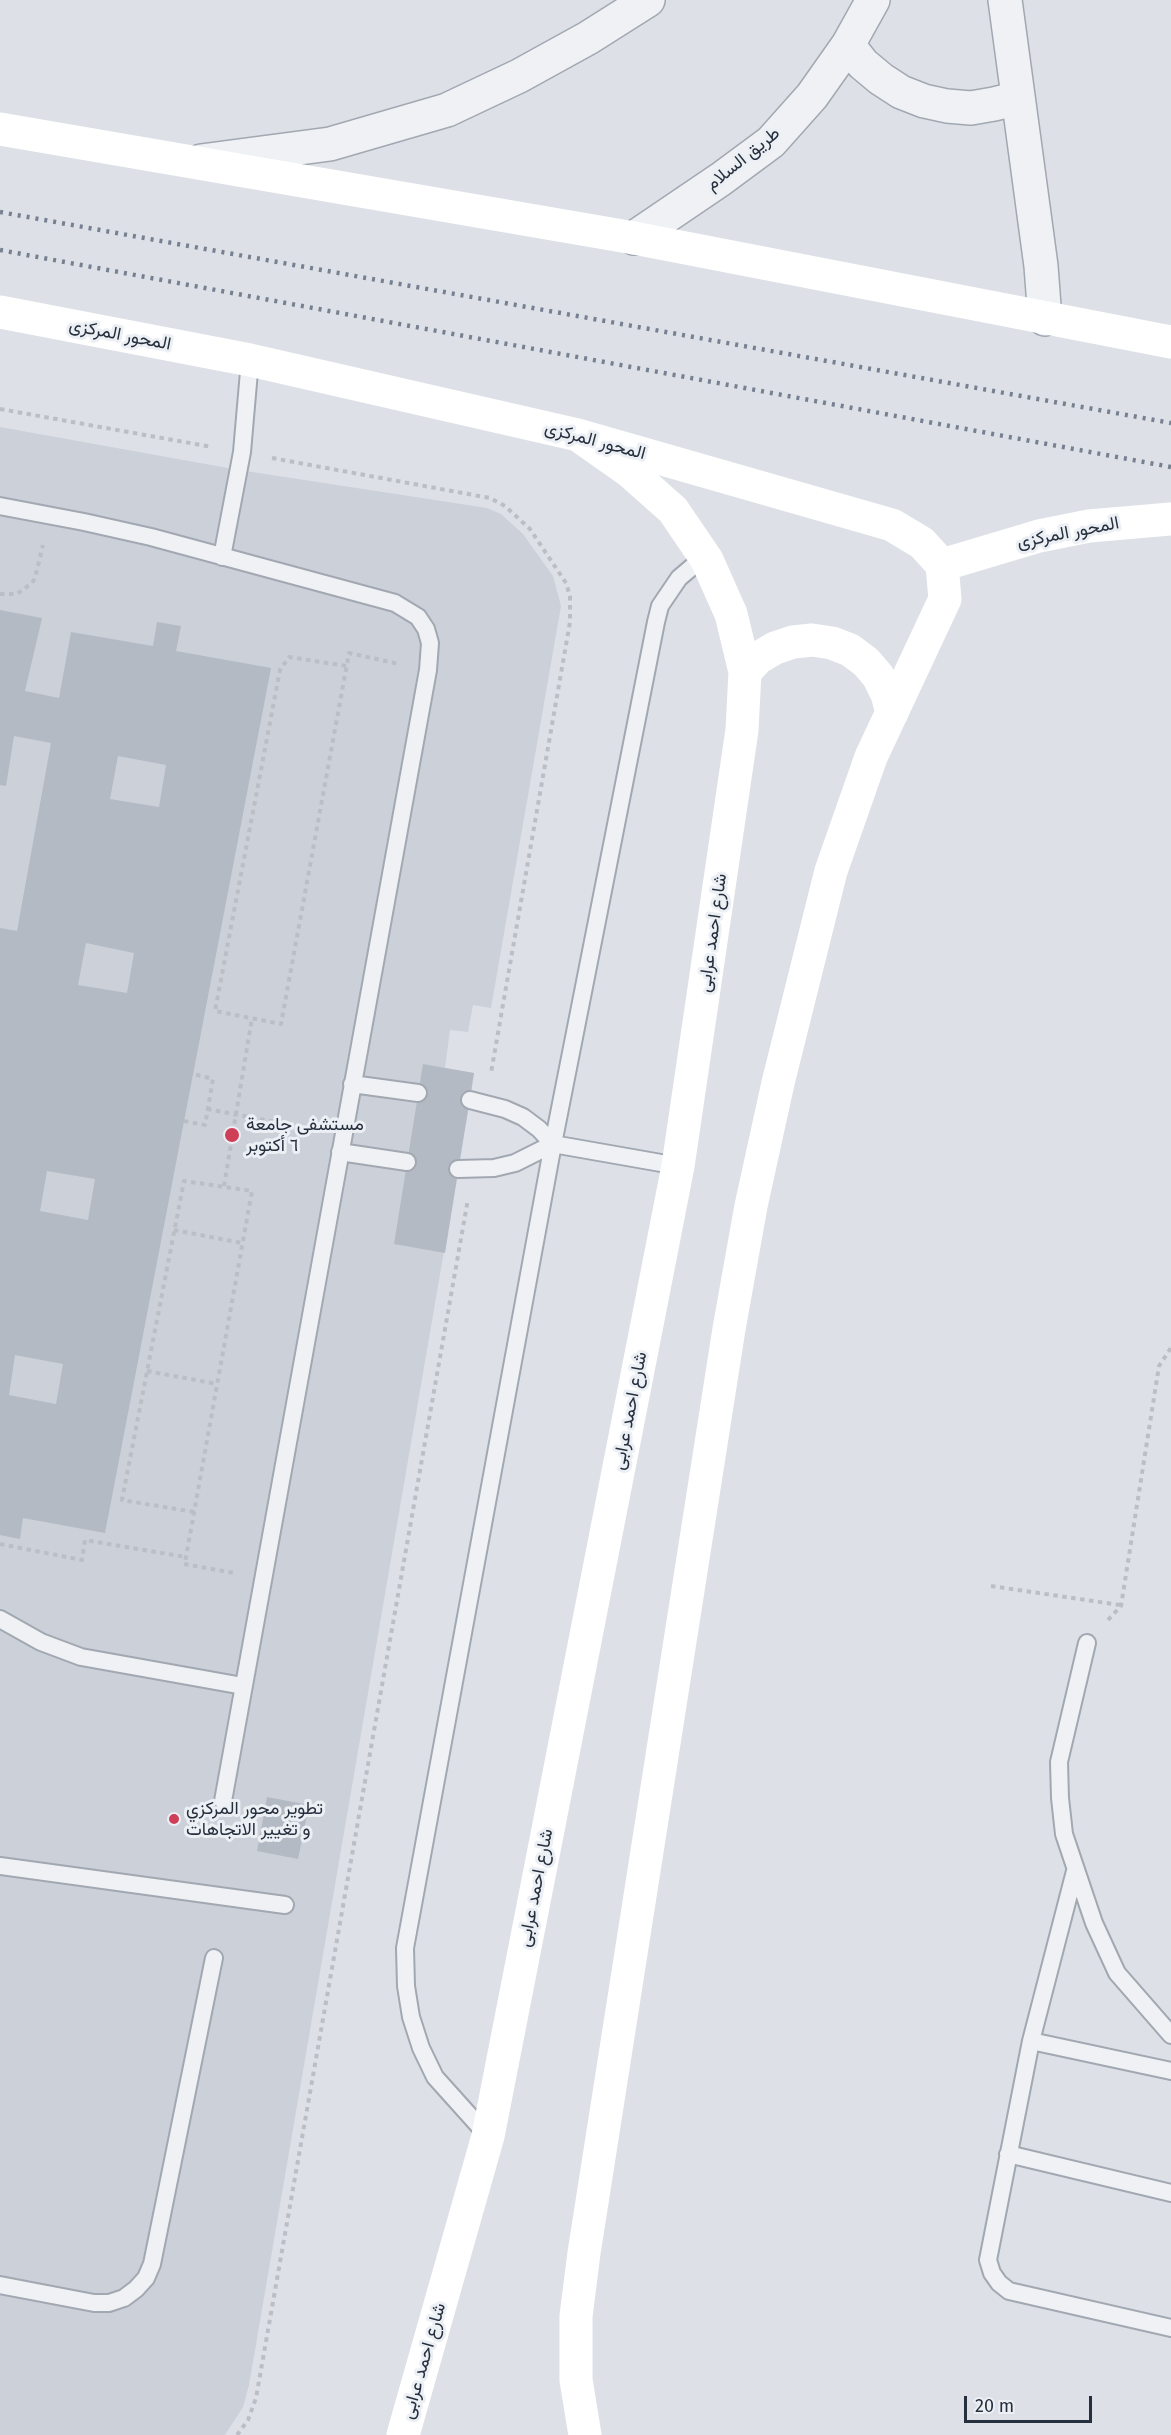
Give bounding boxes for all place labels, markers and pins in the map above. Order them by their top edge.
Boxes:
place label: مستشفى جامعة ٦ أكتوبر [246,1114,364,1156]
marker: مستشفى جامعة ٦ أكتوبر [223,1126,241,1144]
place label: تطوير محور المركزي و تغيير الاتجاهات [186,1798,323,1840]
marker: تطوير محور المركزي و تغيير الاتجاهات [167,1812,181,1826]

